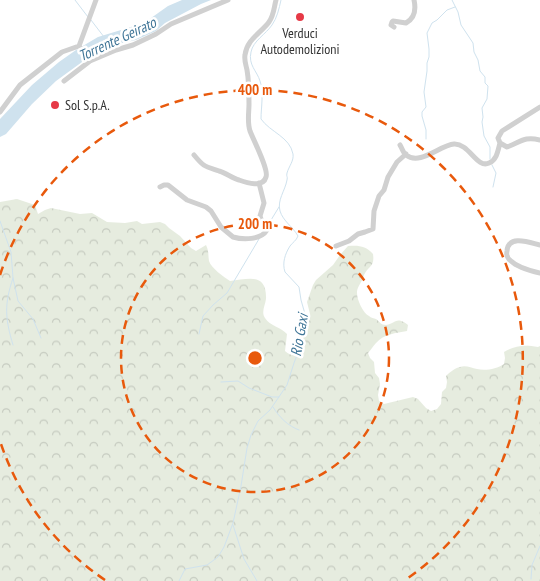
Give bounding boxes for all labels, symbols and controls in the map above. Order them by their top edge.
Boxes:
marker: Verduci Autodemolizioni [294,11,306,23]
water label: Torrente Geirato [75,12,160,65]
place label: Verduci Autodemolizioni [260,24,340,58]
text: 400 m [238,80,272,99]
place label: Sol S.p.A. [65,96,110,114]
marker: Sol S.p.A. [49,99,61,111]
text: 200 m [238,214,272,233]
water label: Rio Gaxi [286,310,312,358]
centre of rings [246,349,264,367]

